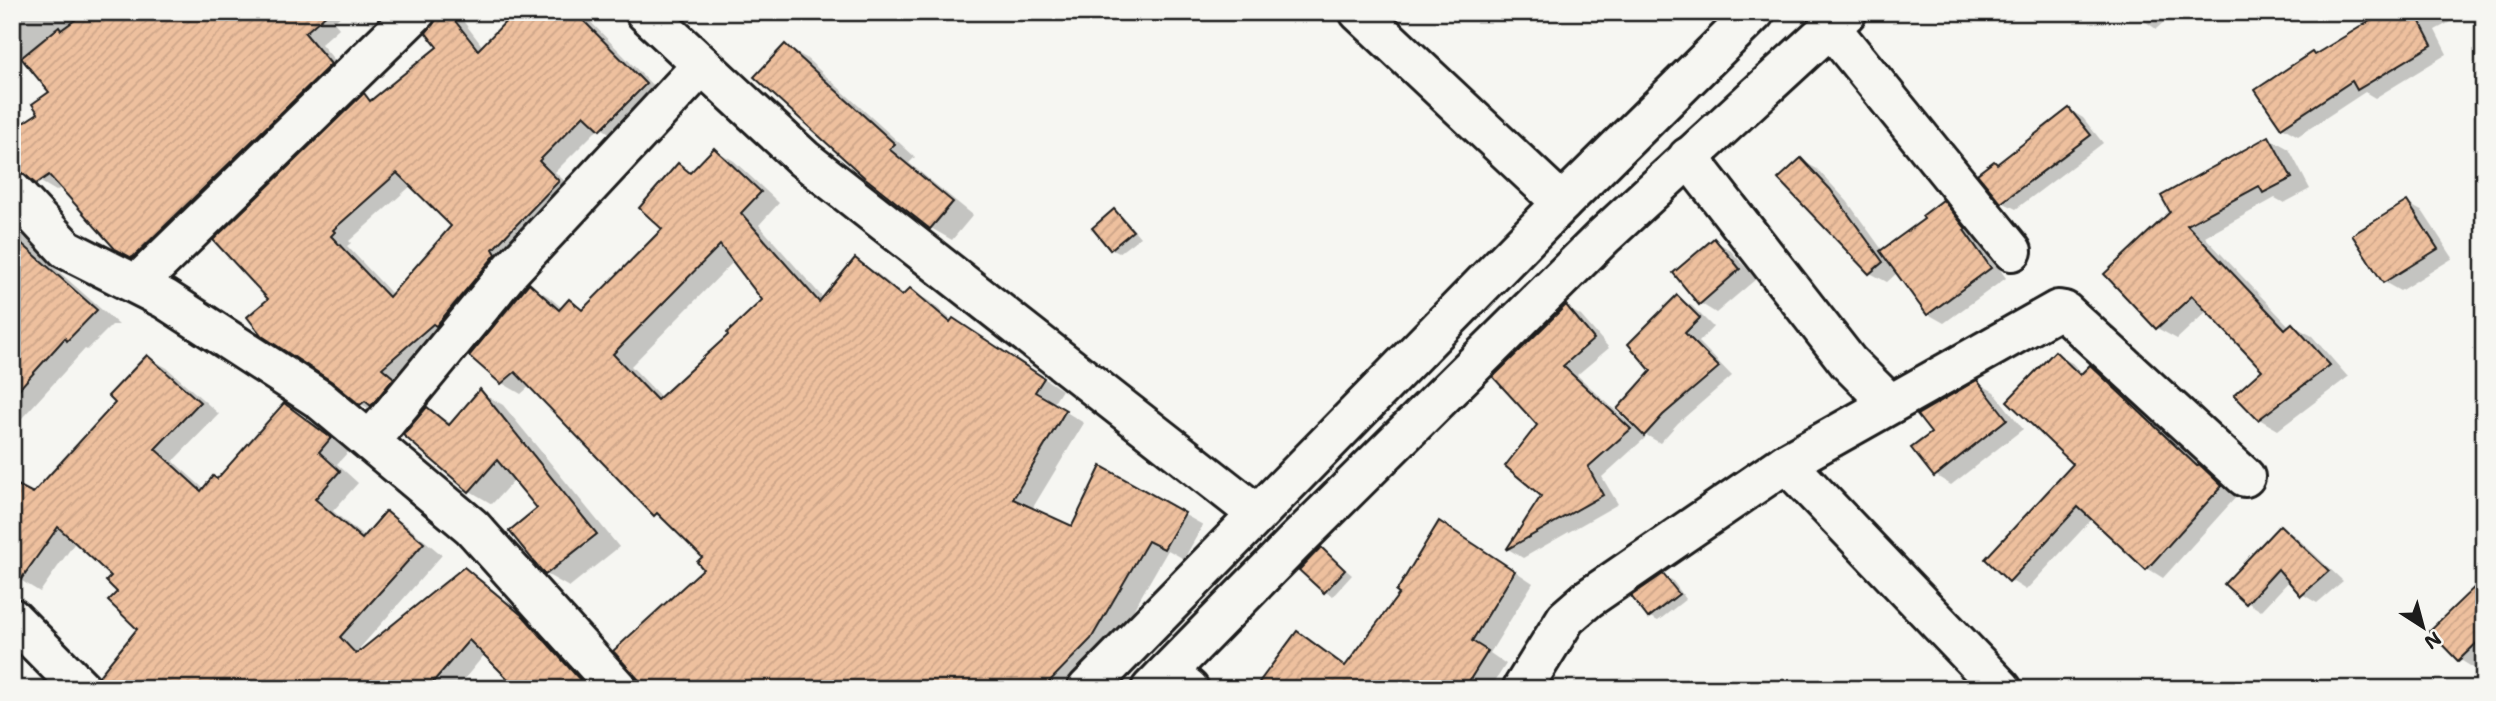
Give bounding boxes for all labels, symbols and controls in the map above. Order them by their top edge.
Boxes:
north arrow [2388,592,2458,662]
text: N [2419,626,2446,655]

